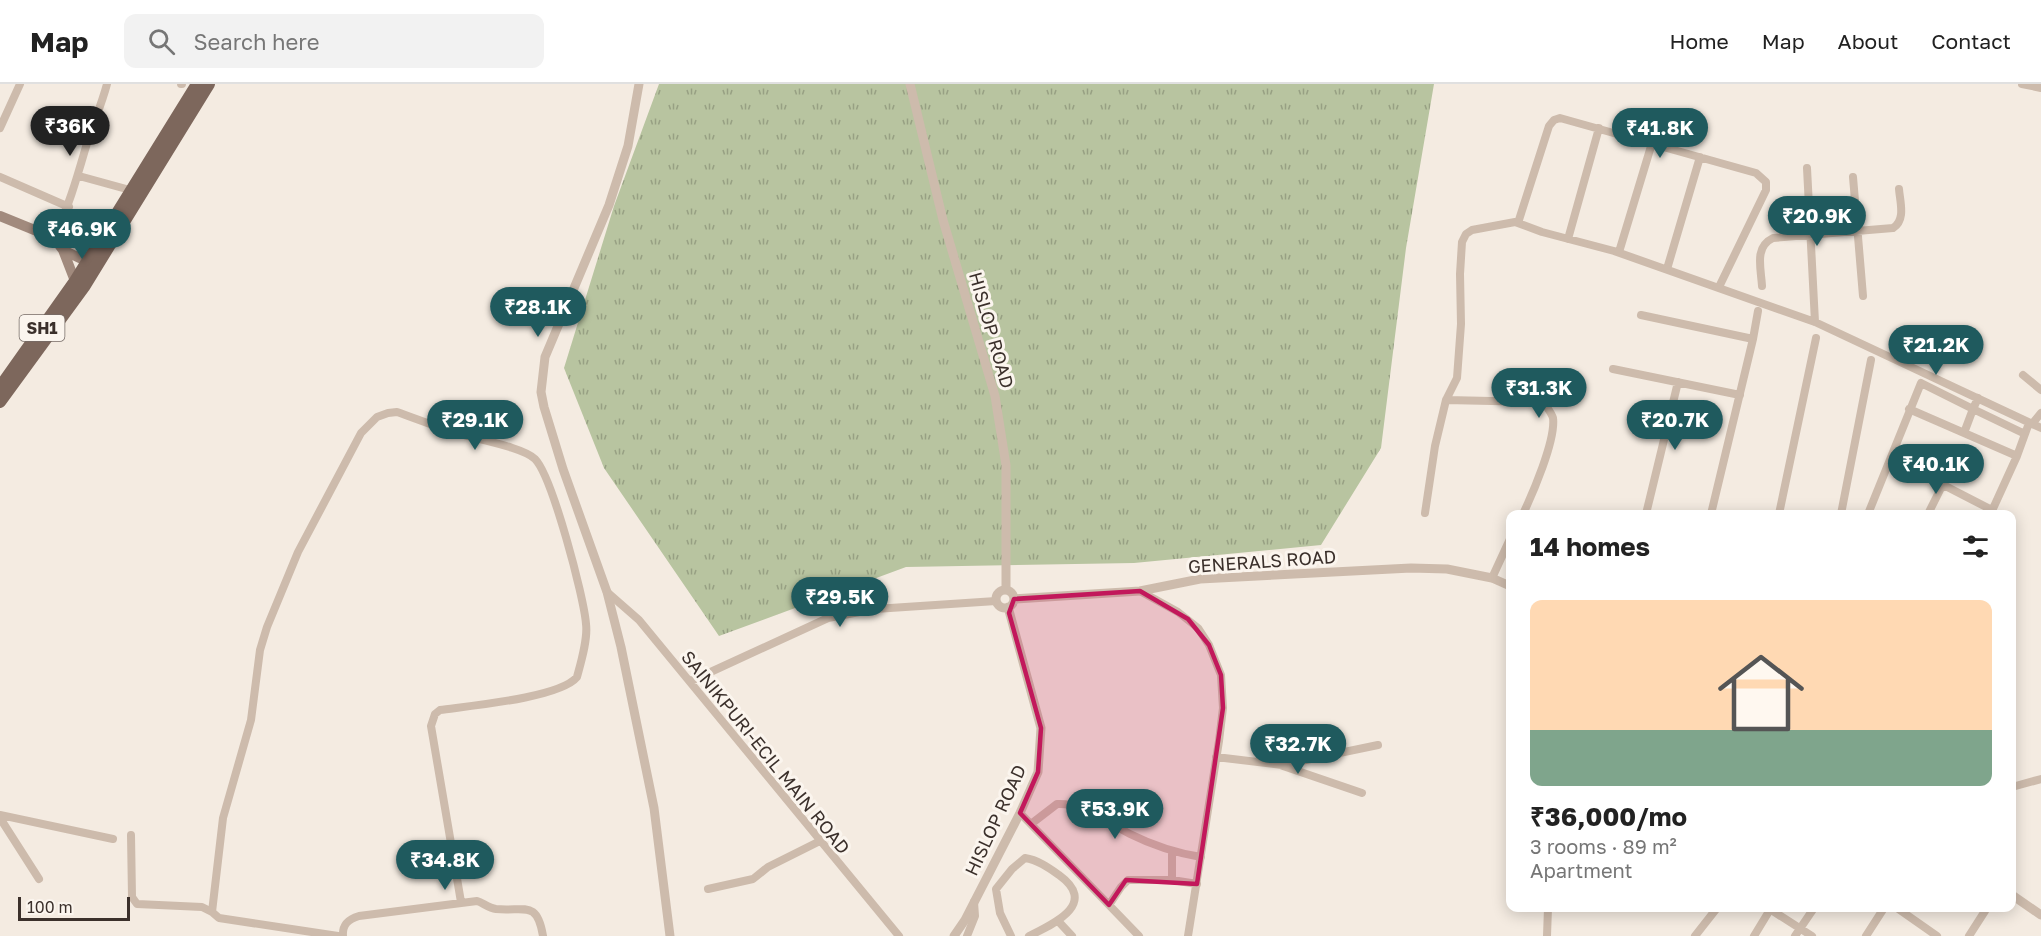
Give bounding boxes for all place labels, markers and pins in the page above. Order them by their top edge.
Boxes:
pin: ₹36K [34,106,106,157]
pin: ₹41.8K [1611,108,1709,159]
pin: ₹20.9K [1768,196,1866,247]
pin: ₹46.9K [33,209,131,260]
pin: ₹28.1K [489,287,587,338]
pin: ₹21.2K [1887,325,1985,376]
pin: ₹31.3K [1490,368,1588,419]
pin: ₹29.1K [426,400,524,451]
pin: ₹20.7K [1626,400,1724,451]
pin: ₹40.1K [1887,444,1985,495]
pin: ₹29.5K [791,577,889,628]
pin: ₹32.7K [1249,724,1347,775]
pin: ₹53.9K [1066,789,1164,840]
pin: ₹34.8K [396,840,494,891]

